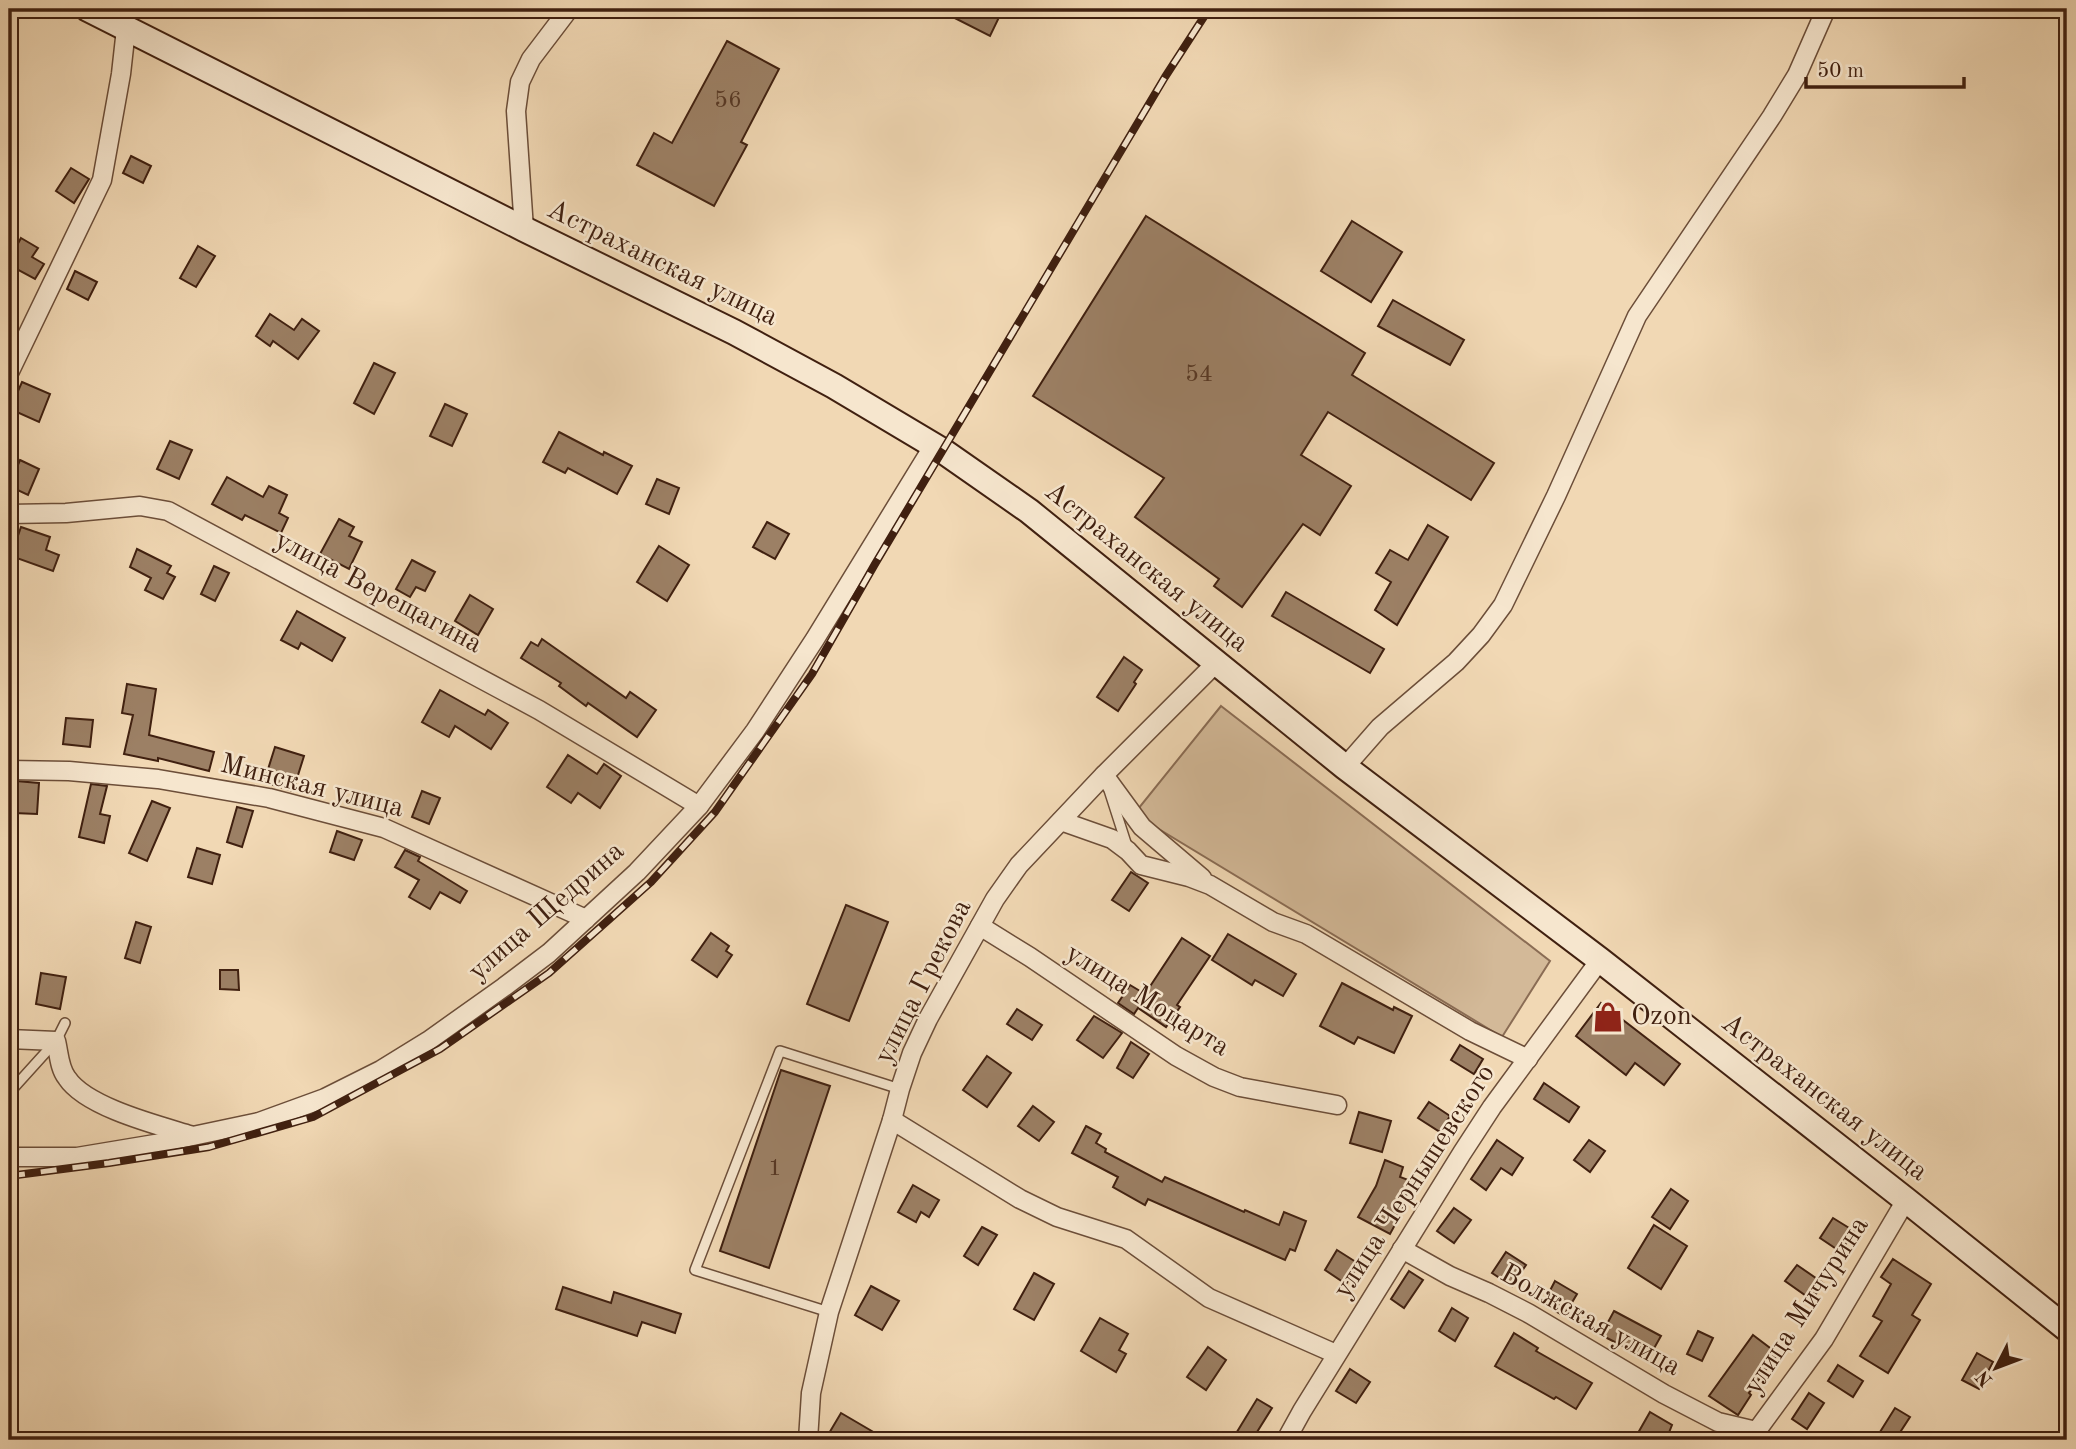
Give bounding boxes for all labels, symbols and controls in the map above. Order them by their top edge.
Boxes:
scale bar [1806,46,1964,90]
text: 50 m [1817,61,1864,82]
house number: 56 [714,89,742,113]
street label: Астраханская улица [542,196,782,332]
house number: 54 [1185,363,1213,387]
street label: Астраханская улица [1039,478,1253,659]
street label: улица Верещагина [270,527,487,660]
street label: Минская улица [217,751,407,823]
street label: улица Щедрина [464,837,630,987]
street label: улица Грекова [871,895,977,1069]
street label: улица Моцарта [1060,939,1234,1063]
shop icon: Ozon [1591,1000,1625,1034]
place label: Ozon [1631,1003,1692,1031]
street label: Астраханская улица [1716,1009,1932,1187]
street label: улица Чернышевского [1329,1060,1501,1304]
house number: 1 [768,1157,782,1181]
street label: улица Мичурина [1739,1212,1875,1400]
street label: Волжская улица [1495,1260,1685,1382]
north arrow [1960,1334,2030,1404]
text: N [1973,1366,1997,1389]

